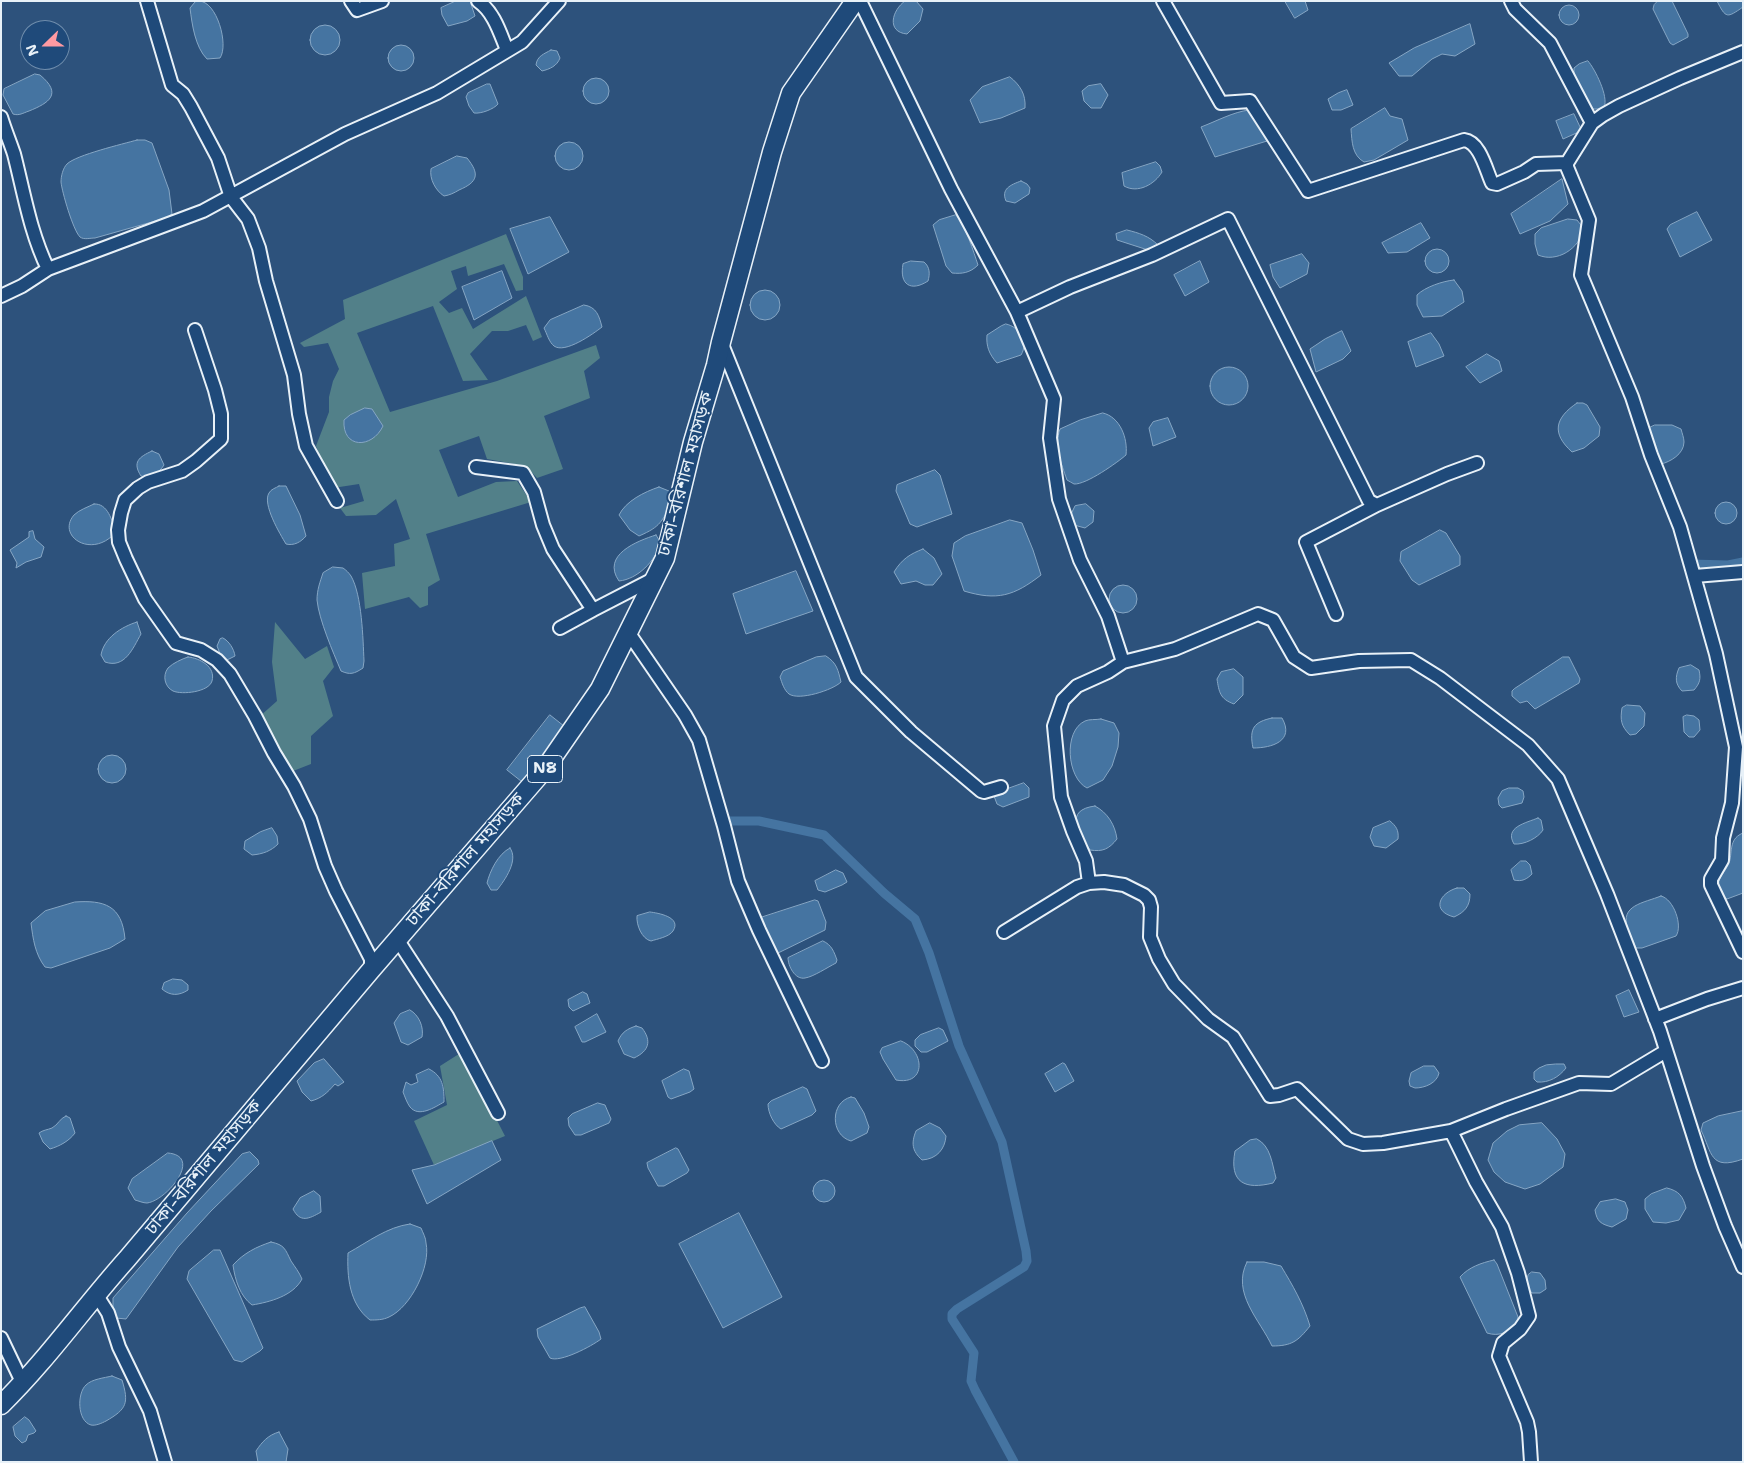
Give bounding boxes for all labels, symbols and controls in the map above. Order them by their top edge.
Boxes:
north arrow [20,20,70,70]
text: N [22,42,42,59]
street label: ঢাকা-বরিশাল মহাসড়ক [654,389,718,559]
road number: N8 [528,756,562,782]
street label: ঢাকা-বরিশাল মহাসড়ক [402,789,530,931]
street label: ঢাকা-বরিশাল মহাসড়ক [141,1096,267,1240]

